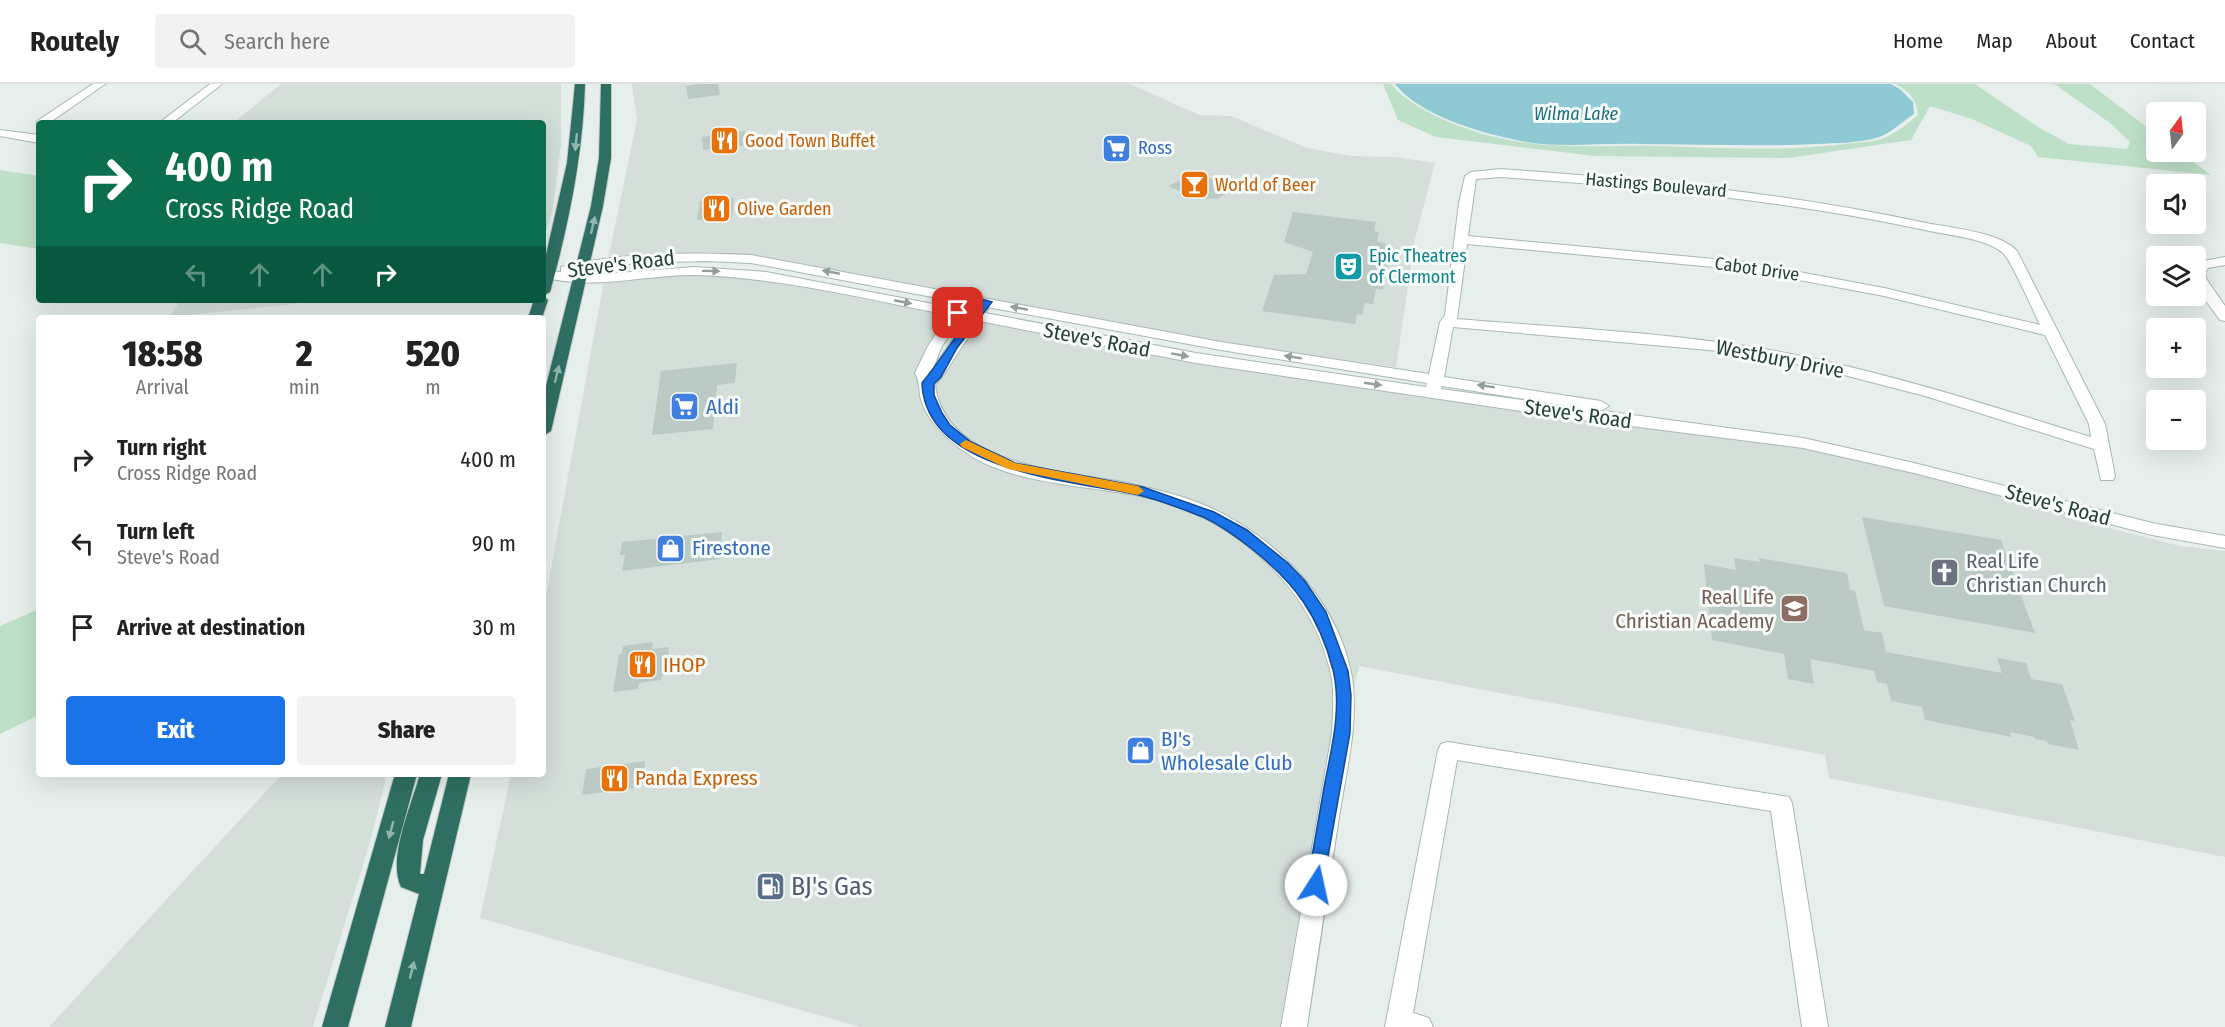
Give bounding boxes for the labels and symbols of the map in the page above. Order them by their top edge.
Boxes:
north arrow [2146,102,2206,162]
water label: Wilma Lake [1534,103,1619,125]
restaurant icon: Good Town Buffet [708,125,740,157]
place label: Good Town Buffet [745,130,875,152]
supermarket icon: Ross [1101,132,1133,164]
one-way arrow [572,133,581,152]
place label: Ross [1138,137,1173,159]
street label: Hastings Boulevard [1584,168,1728,202]
bar icon: World of Beer [1178,169,1210,201]
place label: World of Beer [1215,174,1316,196]
restaurant icon: Olive Garden [700,193,732,225]
place label: Olive Garden [737,198,832,220]
one-way arrow [589,215,598,234]
street label: Steve's Road [566,245,676,283]
place label: Epic Theatres of Clermont [1369,245,1467,288]
theatre icon: Epic Theatres of Clermont [1332,250,1364,282]
street label: Cabot Drive [1713,252,1801,286]
one-way arrow [701,266,720,276]
one-way arrow [821,267,840,276]
pin [932,287,983,338]
one-way arrow [894,298,913,307]
one-way arrow [1009,303,1028,312]
street label: Steve's Road [1041,317,1153,363]
street label: Westbury Drive [1714,334,1846,384]
one-way arrow [1171,351,1190,360]
one-way arrow [1284,352,1303,361]
one-way arrow [552,365,562,383]
one-way arrow [1364,380,1383,389]
one-way arrow [1476,382,1495,391]
supermarket icon: Aldi [669,391,701,423]
place label: Aldi [706,394,739,420]
street label: Steve's Road [1523,394,1633,434]
street label: Steve's Road [2002,478,2114,532]
shop icon: Firestone [655,532,687,564]
place label: Firestone [692,535,771,561]
place label: Real Life Christian Church [1966,548,2107,598]
church icon: Real Life Christian Church [1929,557,1961,589]
place label: Real Life Christian Academy [1615,584,1775,634]
school or university icon: Real Life Christian Academy [1779,593,1811,625]
restaurant icon: IHOP [626,649,658,681]
place label: IHOP [663,652,705,678]
place label: BJ's Wholesale Club [1161,726,1292,776]
shop icon: BJ's Wholesale Club [1124,735,1156,767]
restaurant icon: Panda Express [598,762,630,794]
place label: Panda Express [635,765,758,791]
one-way arrow [386,822,395,840]
position arrow [1284,853,1348,917]
fuel station icon: BJ's Gas [754,870,786,902]
place label: BJ's Gas [791,871,873,902]
one-way arrow [407,961,417,979]

